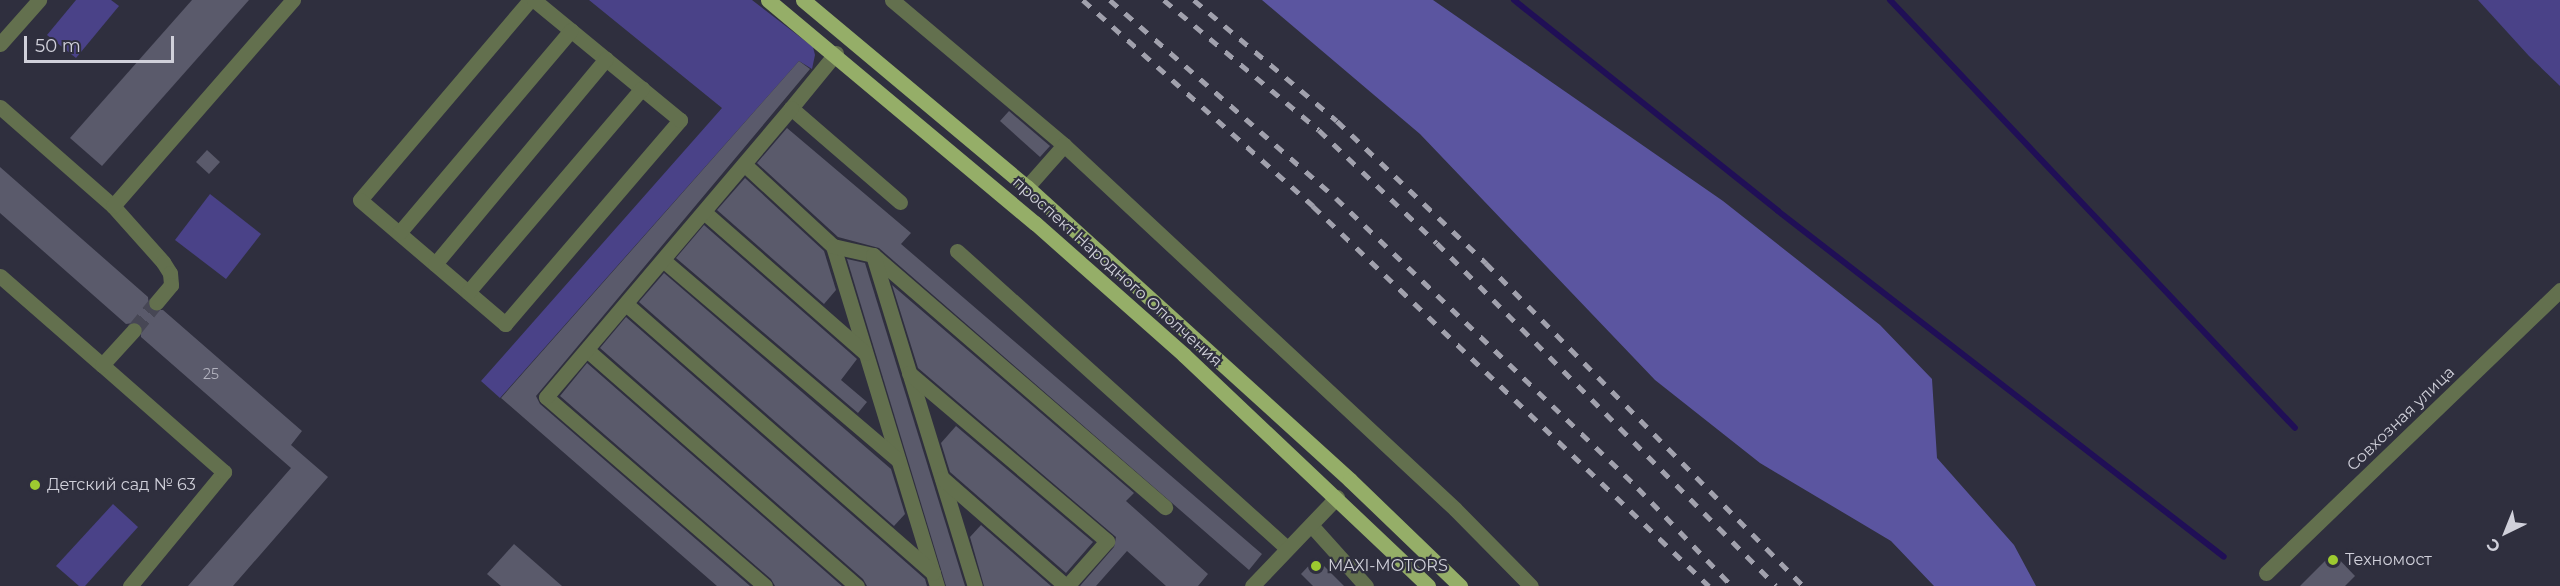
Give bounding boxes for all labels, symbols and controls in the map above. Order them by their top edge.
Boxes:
scale bar [27,24,177,62]
text: 50 m [35,35,81,57]
street label: проспект Народного Ополчения [1009,173,1225,371]
street label: Совхозная улица [2343,363,2459,475]
house number: 25 [203,366,219,382]
place label: Детский сад № 63 [47,475,196,495]
marker: Детский сад № 63 [28,478,42,492]
north arrow [2476,502,2536,562]
text: С [2483,535,2504,556]
place label: Техномост [2345,550,2432,570]
marker: Техномост [2326,553,2340,567]
place label: MAXI-MOTORS [1328,556,1448,576]
marker: MAXI-MOTORS [1309,559,1323,573]

